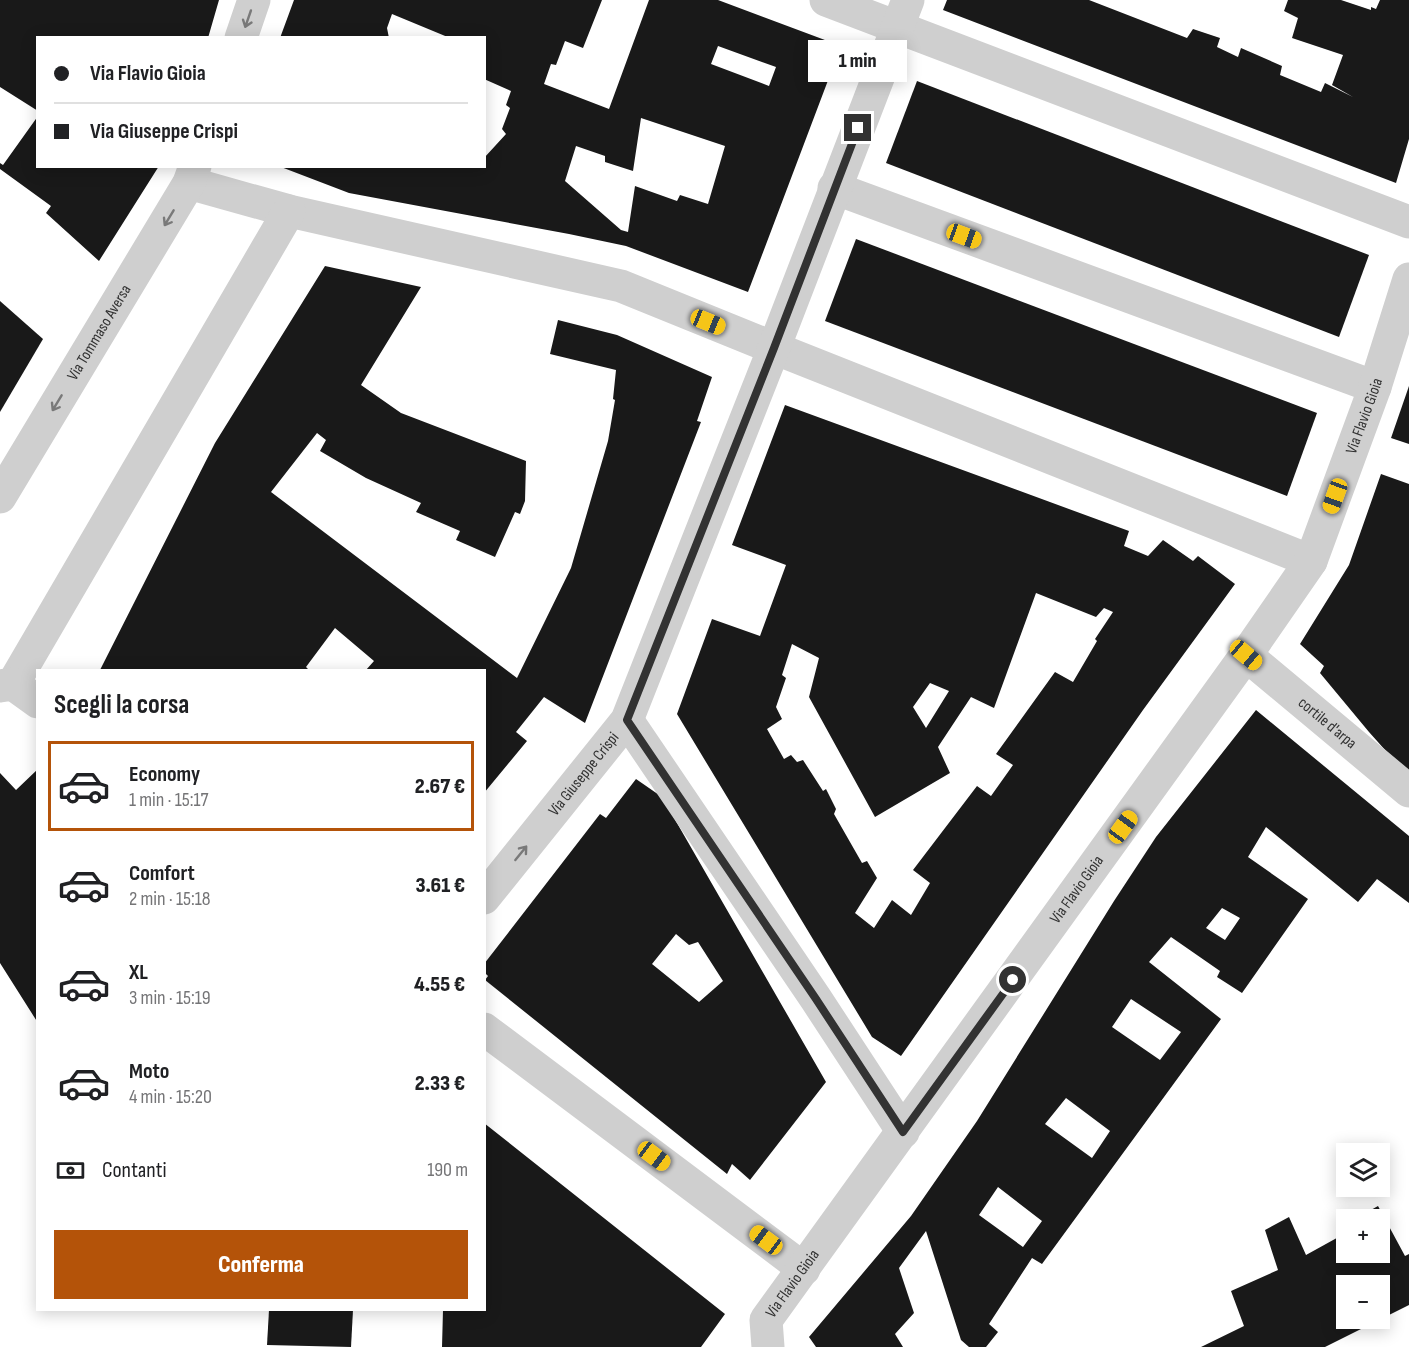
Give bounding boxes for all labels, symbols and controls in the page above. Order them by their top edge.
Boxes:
one-way arrow [241,9,252,28]
callout: 1 min [808,41,908,83]
text: 1 min [838,49,877,73]
text: Via Flavio Gioia [90,60,206,87]
route end [844,114,871,141]
text: Via Giuseppe Crispi [90,118,238,145]
one-way arrow [162,209,174,226]
car [944,221,984,251]
street label: Via Tommaso Aversa [63,281,135,384]
car [688,307,728,337]
street label: Via Flavio Gioia [1342,376,1387,456]
one-way arrow [50,394,62,411]
car [1320,476,1350,516]
car [1226,637,1266,673]
text: Scegli la corsa [54,689,189,721]
street label: cortile d'arpa [1294,693,1360,753]
street label: Via Giuseppe Crispi [544,728,623,820]
icon: car [57,759,111,813]
text: Economy [129,761,200,788]
text: 2.67 € [415,773,465,800]
text: 1 min · 15:17 [129,788,208,812]
car [1105,807,1141,847]
one-way arrow [514,845,527,861]
street label: Via Flavio Gioia [1046,852,1108,927]
icon: car [57,858,111,912]
text: Comfort [129,860,195,887]
text: 3.61 € [415,872,465,899]
text: 2 min · 15:18 [129,887,210,911]
icon: car [57,957,111,1011]
text: XL [129,959,148,986]
route start [999,966,1026,993]
text: 4.55 € [414,971,465,998]
text: 3 min · 15:19 [129,986,211,1010]
icon: car [57,1056,111,1110]
text: Moto [129,1058,169,1085]
text: 2.33 € [415,1070,465,1097]
text: 4 min · 15:20 [129,1085,212,1109]
car [634,1138,674,1174]
map controls [1336,1143,1390,1329]
button: layers [1336,1143,1390,1197]
icon: cash [54,1154,87,1187]
text: Contanti [102,1157,167,1184]
text: 190 m [427,1158,468,1182]
button: + [1336,1209,1390,1263]
car [746,1222,786,1258]
button: Conferma [54,1230,468,1299]
street label: Via Flavio Gioia [761,1246,823,1321]
button: − [1336,1275,1390,1329]

